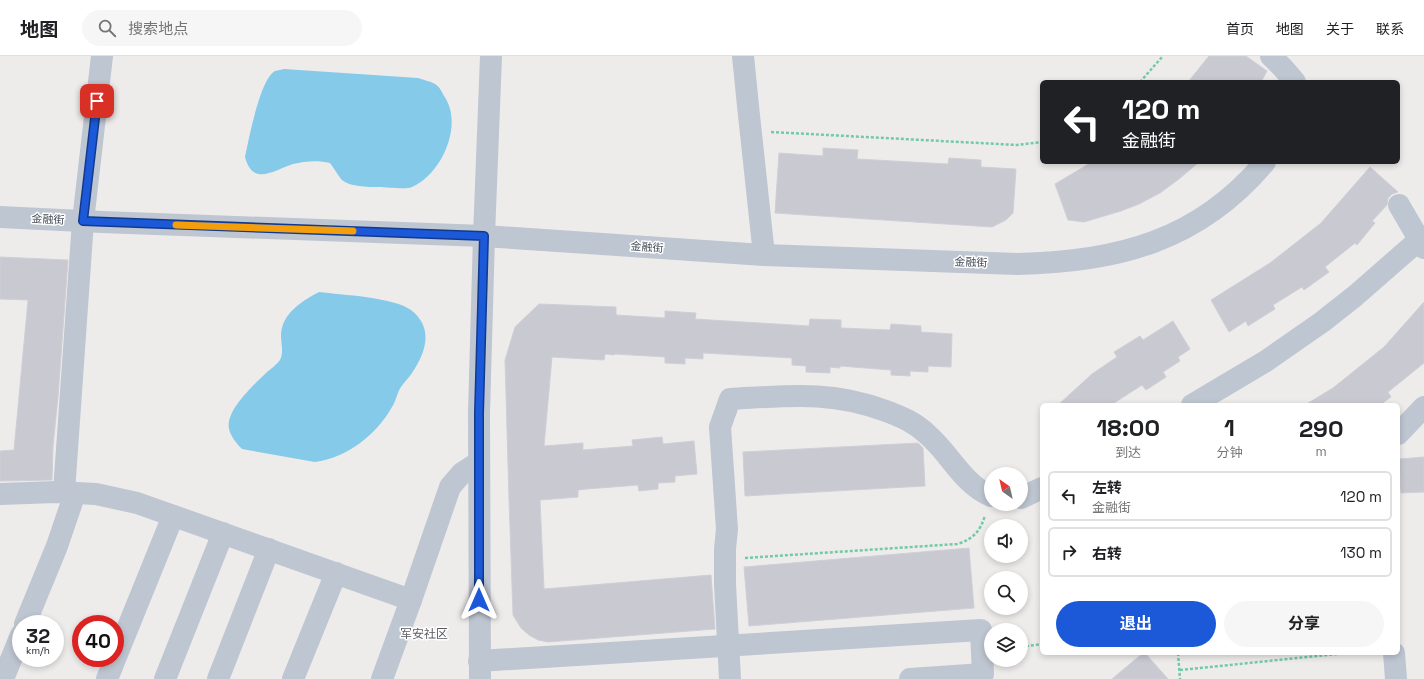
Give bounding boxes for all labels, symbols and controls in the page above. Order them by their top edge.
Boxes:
search box [82,10,362,46]
text: 地图 [20,17,58,42]
icon: search [96,17,118,39]
text: 搜索地点 [128,19,188,38]
text: 首页 [1226,20,1254,38]
text: 地图 [1276,20,1304,38]
text: 关于 [1326,20,1354,38]
text: 联系 [1376,20,1404,38]
pin [80,84,114,118]
icon: arrive [86,90,108,112]
text: 120 m [1122,91,1200,127]
icon: left [1056,96,1108,148]
text: 金融街 [1122,129,1176,152]
street label: 金融街 [31,211,65,227]
street label: 金融街 [630,239,664,255]
street label: 金融街 [954,254,988,270]
text: 18:00 [1096,412,1160,443]
text: 1 [1224,412,1235,443]
text: 290 [1299,413,1343,444]
text: m [1316,443,1327,460]
text: 到达 [1115,444,1141,461]
text: 分钟 [1216,444,1242,461]
north arrow [984,467,1028,511]
map controls [984,467,1028,667]
text: 左转 [1092,478,1122,497]
icon: left [1058,485,1080,507]
text: 120 m [1340,487,1382,506]
text: 金融街 [1092,499,1131,516]
button: sound [984,519,1028,563]
icon: right [1058,541,1080,563]
text: 130 m [1340,543,1382,562]
text: 右转 [1092,544,1122,563]
button: search [984,571,1028,615]
position arrow [458,579,500,621]
button: 退出 [1056,601,1216,647]
button: 分享 [1224,601,1384,647]
speed limit sign: 40 [72,615,124,667]
text: 32 [26,623,50,649]
button: layers [984,623,1028,667]
district label: 军安社区 [400,626,448,642]
text: km/h [26,644,50,657]

